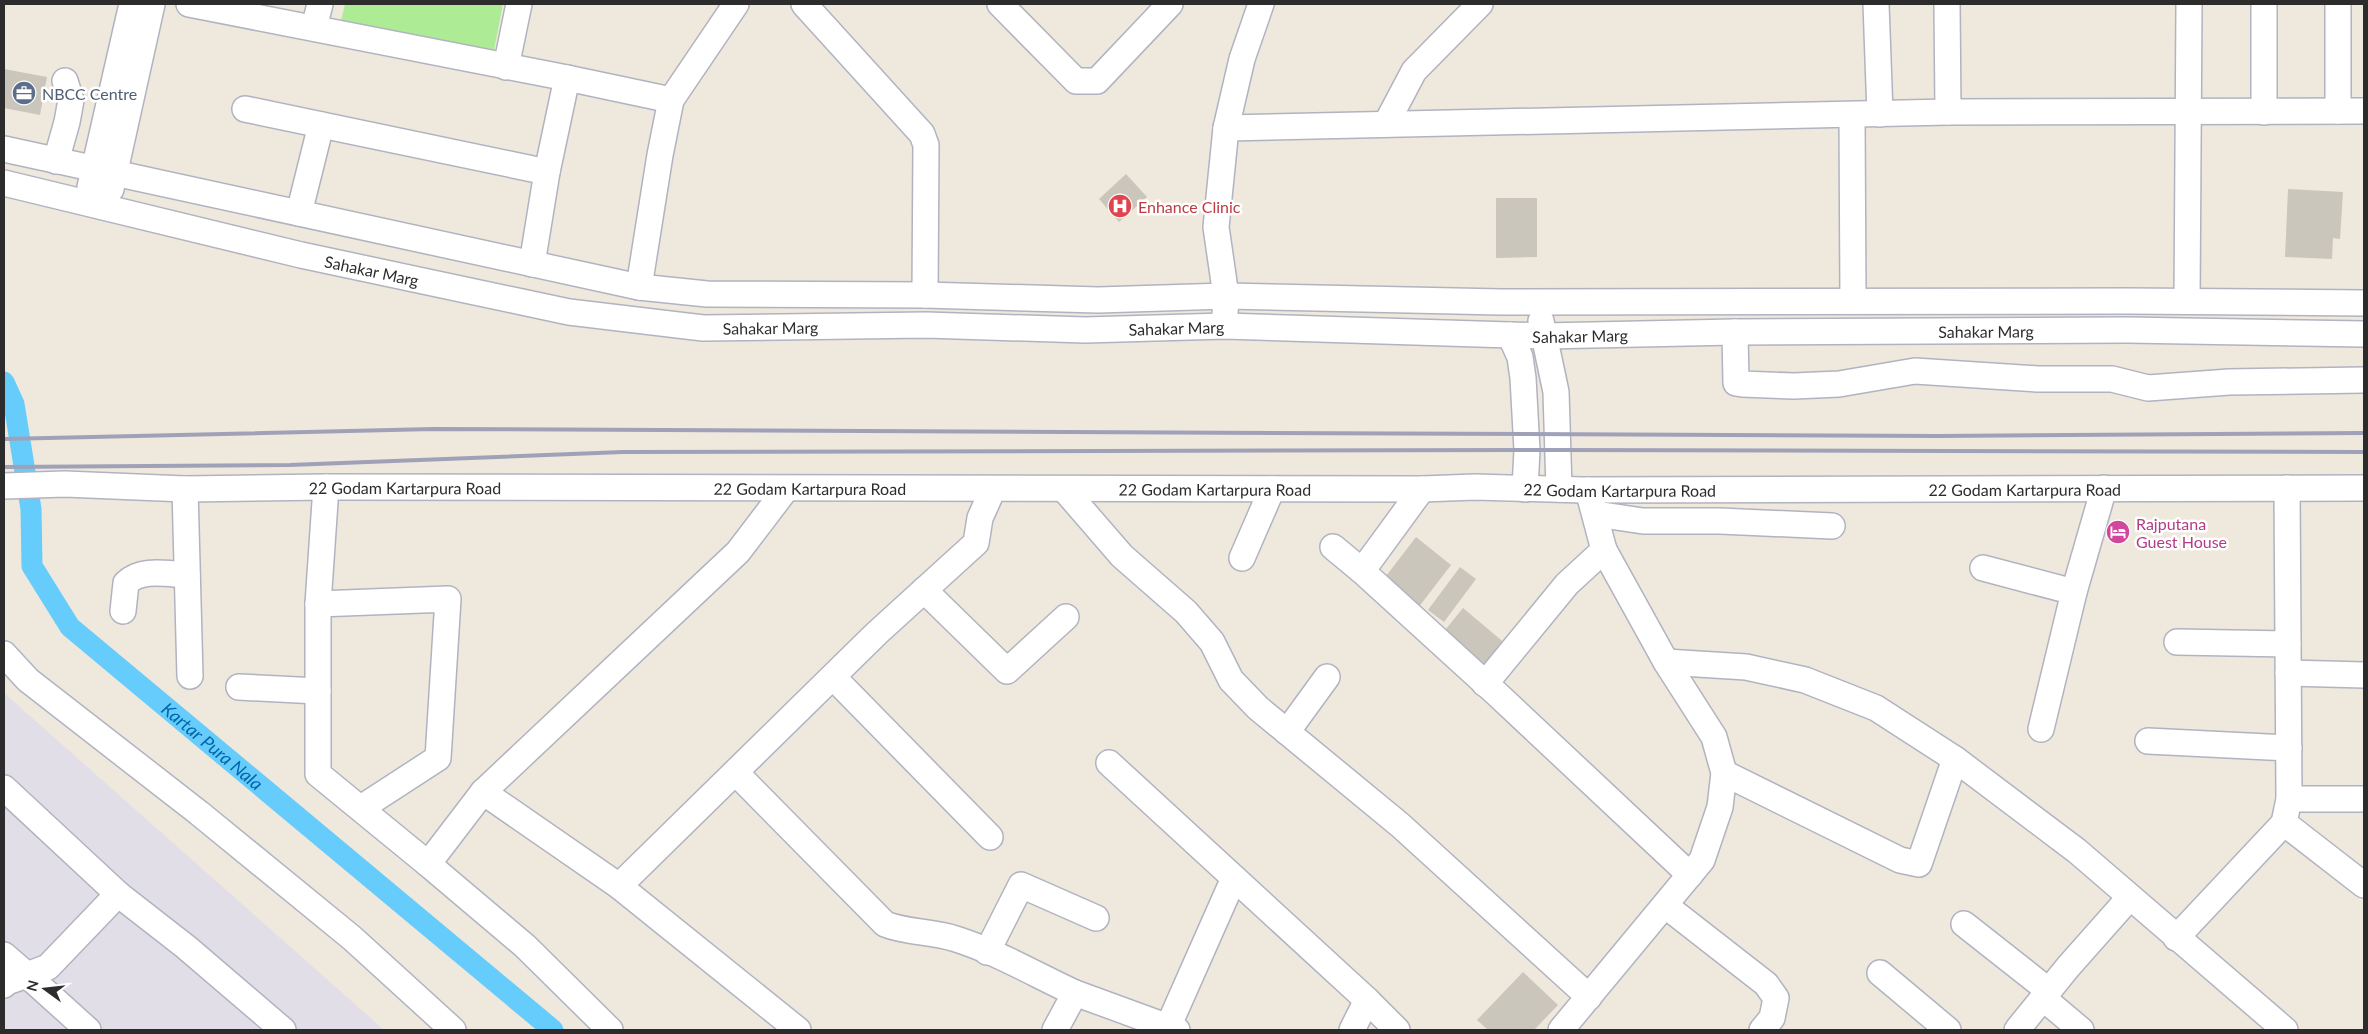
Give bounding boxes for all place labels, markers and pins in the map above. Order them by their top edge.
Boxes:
office icon: NBCC Centre [11,80,37,106]
place label: NBCC Centre [42,84,137,103]
hospital icon: Enhance Clinic [1107,193,1133,219]
place label: Enhance Clinic [1138,197,1241,216]
place label: Rajputana Guest House [2136,514,2227,551]
hotel icon: Rajputana Guest House [2105,519,2131,545]

